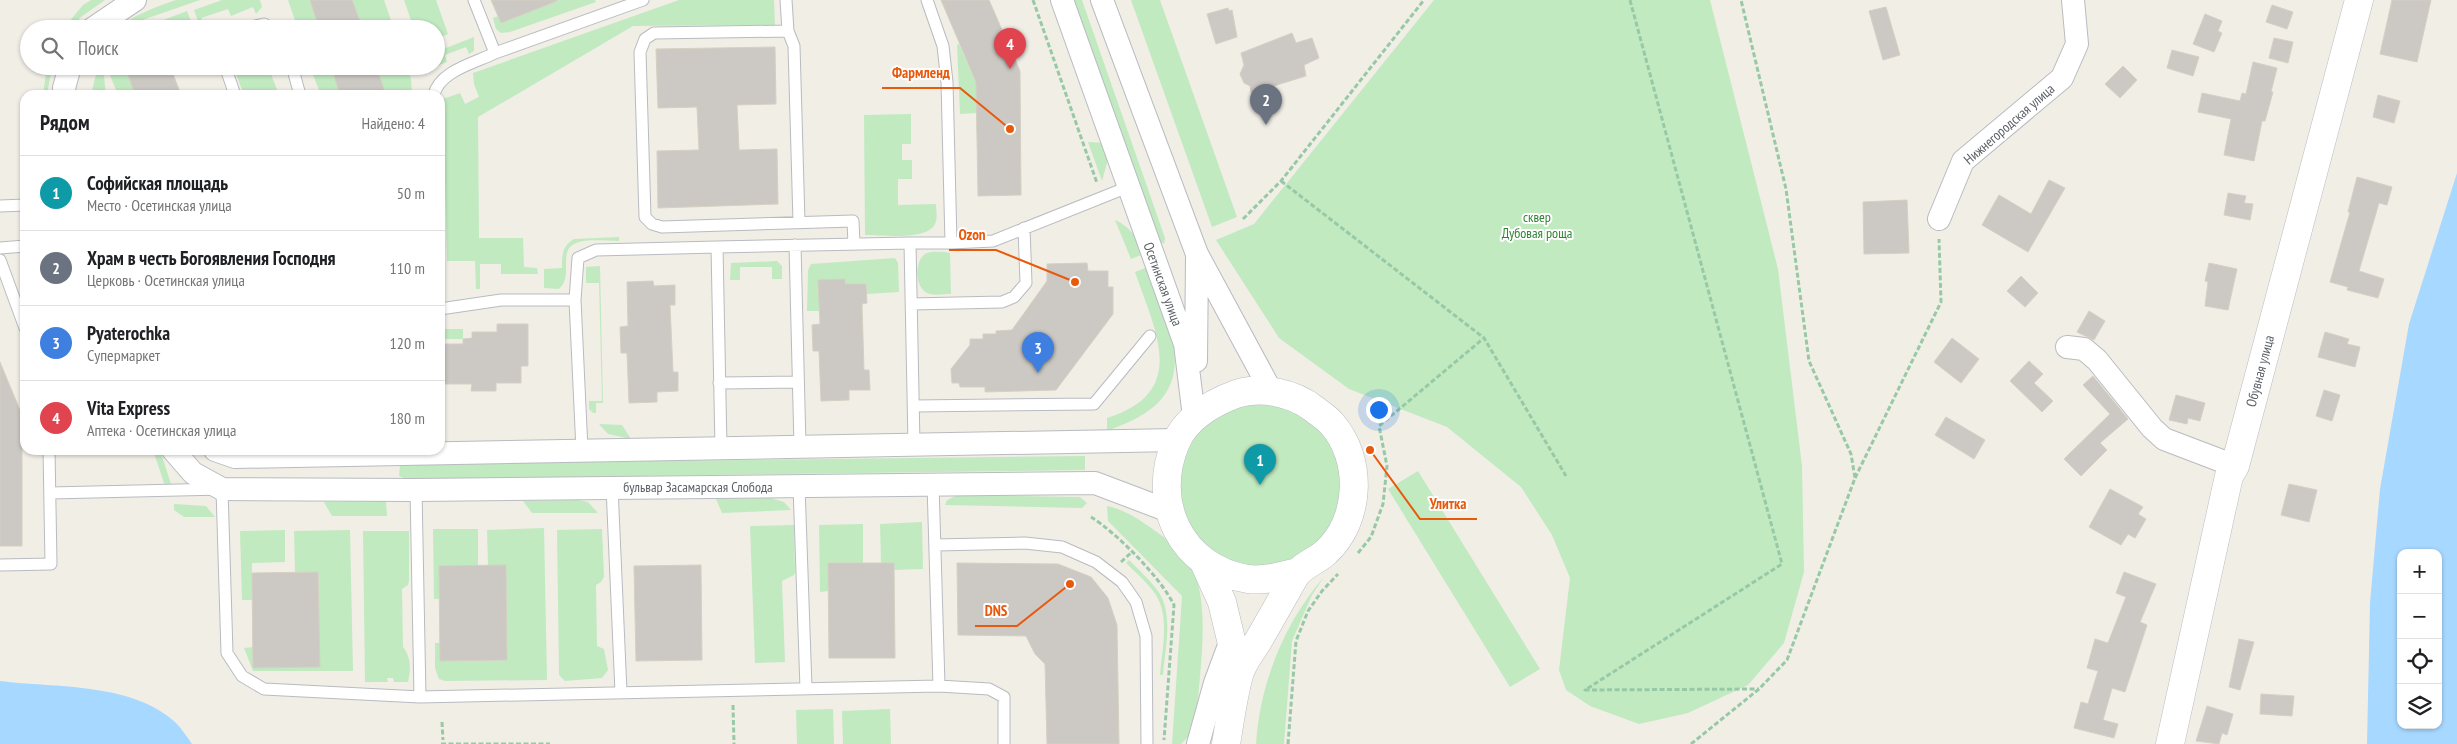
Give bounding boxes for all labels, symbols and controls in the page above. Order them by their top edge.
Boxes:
search box [20,20,445,75]
pin: 4 [994,28,1026,69]
icon: search [38,34,66,62]
text: Поиск [78,36,119,60]
callout: Фармленд [882,58,960,88]
text: Фармленд [892,63,950,82]
street label: Нижнегородская улица [1960,80,2058,168]
pin: 2 [1250,84,1282,125]
text: Рядом [40,109,90,136]
text: Найдено: 4 [362,113,425,133]
text: Софийская площадь [87,171,228,195]
text: 1 [52,183,60,203]
text: 50 m [397,183,425,203]
text: Место · Осетинская улица [87,195,232,215]
park label: сквер Дубовая роща [1502,208,1572,242]
callout: Ozon [949,220,996,250]
text: Ozon [958,225,986,244]
street label: Осетинская улица [1140,240,1186,328]
text: Храм в честь Богоявления Господня [87,246,336,270]
text: 2 [52,258,60,278]
text: 110 m [390,258,425,278]
text: Церковь · Осетинская улица [87,270,245,290]
text: Pyaterochka [87,321,170,345]
pin: 3 [1022,332,1054,373]
text: 3 [52,333,60,353]
text: 120 m [390,333,425,353]
street label: Обувная улица [2242,333,2278,409]
text: Супермаркет [87,345,160,365]
text: Vita Express [87,396,170,420]
your location [1366,397,1392,423]
text: 4 [52,408,60,428]
text: 180 m [390,408,425,428]
text: Аптека · Осетинская улица [87,420,236,440]
pin: 1 [1244,444,1276,485]
street label: бульвар Засамарская Слобода [623,478,773,496]
callout: Улитка [1420,489,1477,519]
text: Улитка [1429,494,1466,513]
map controls [2397,549,2442,729]
button: + [2397,549,2442,594]
button: − [2397,594,2442,639]
callout: DNS [975,596,1017,626]
text: DNS [985,601,1008,620]
button: locate [2397,639,2442,684]
button: layers [2397,684,2442,729]

